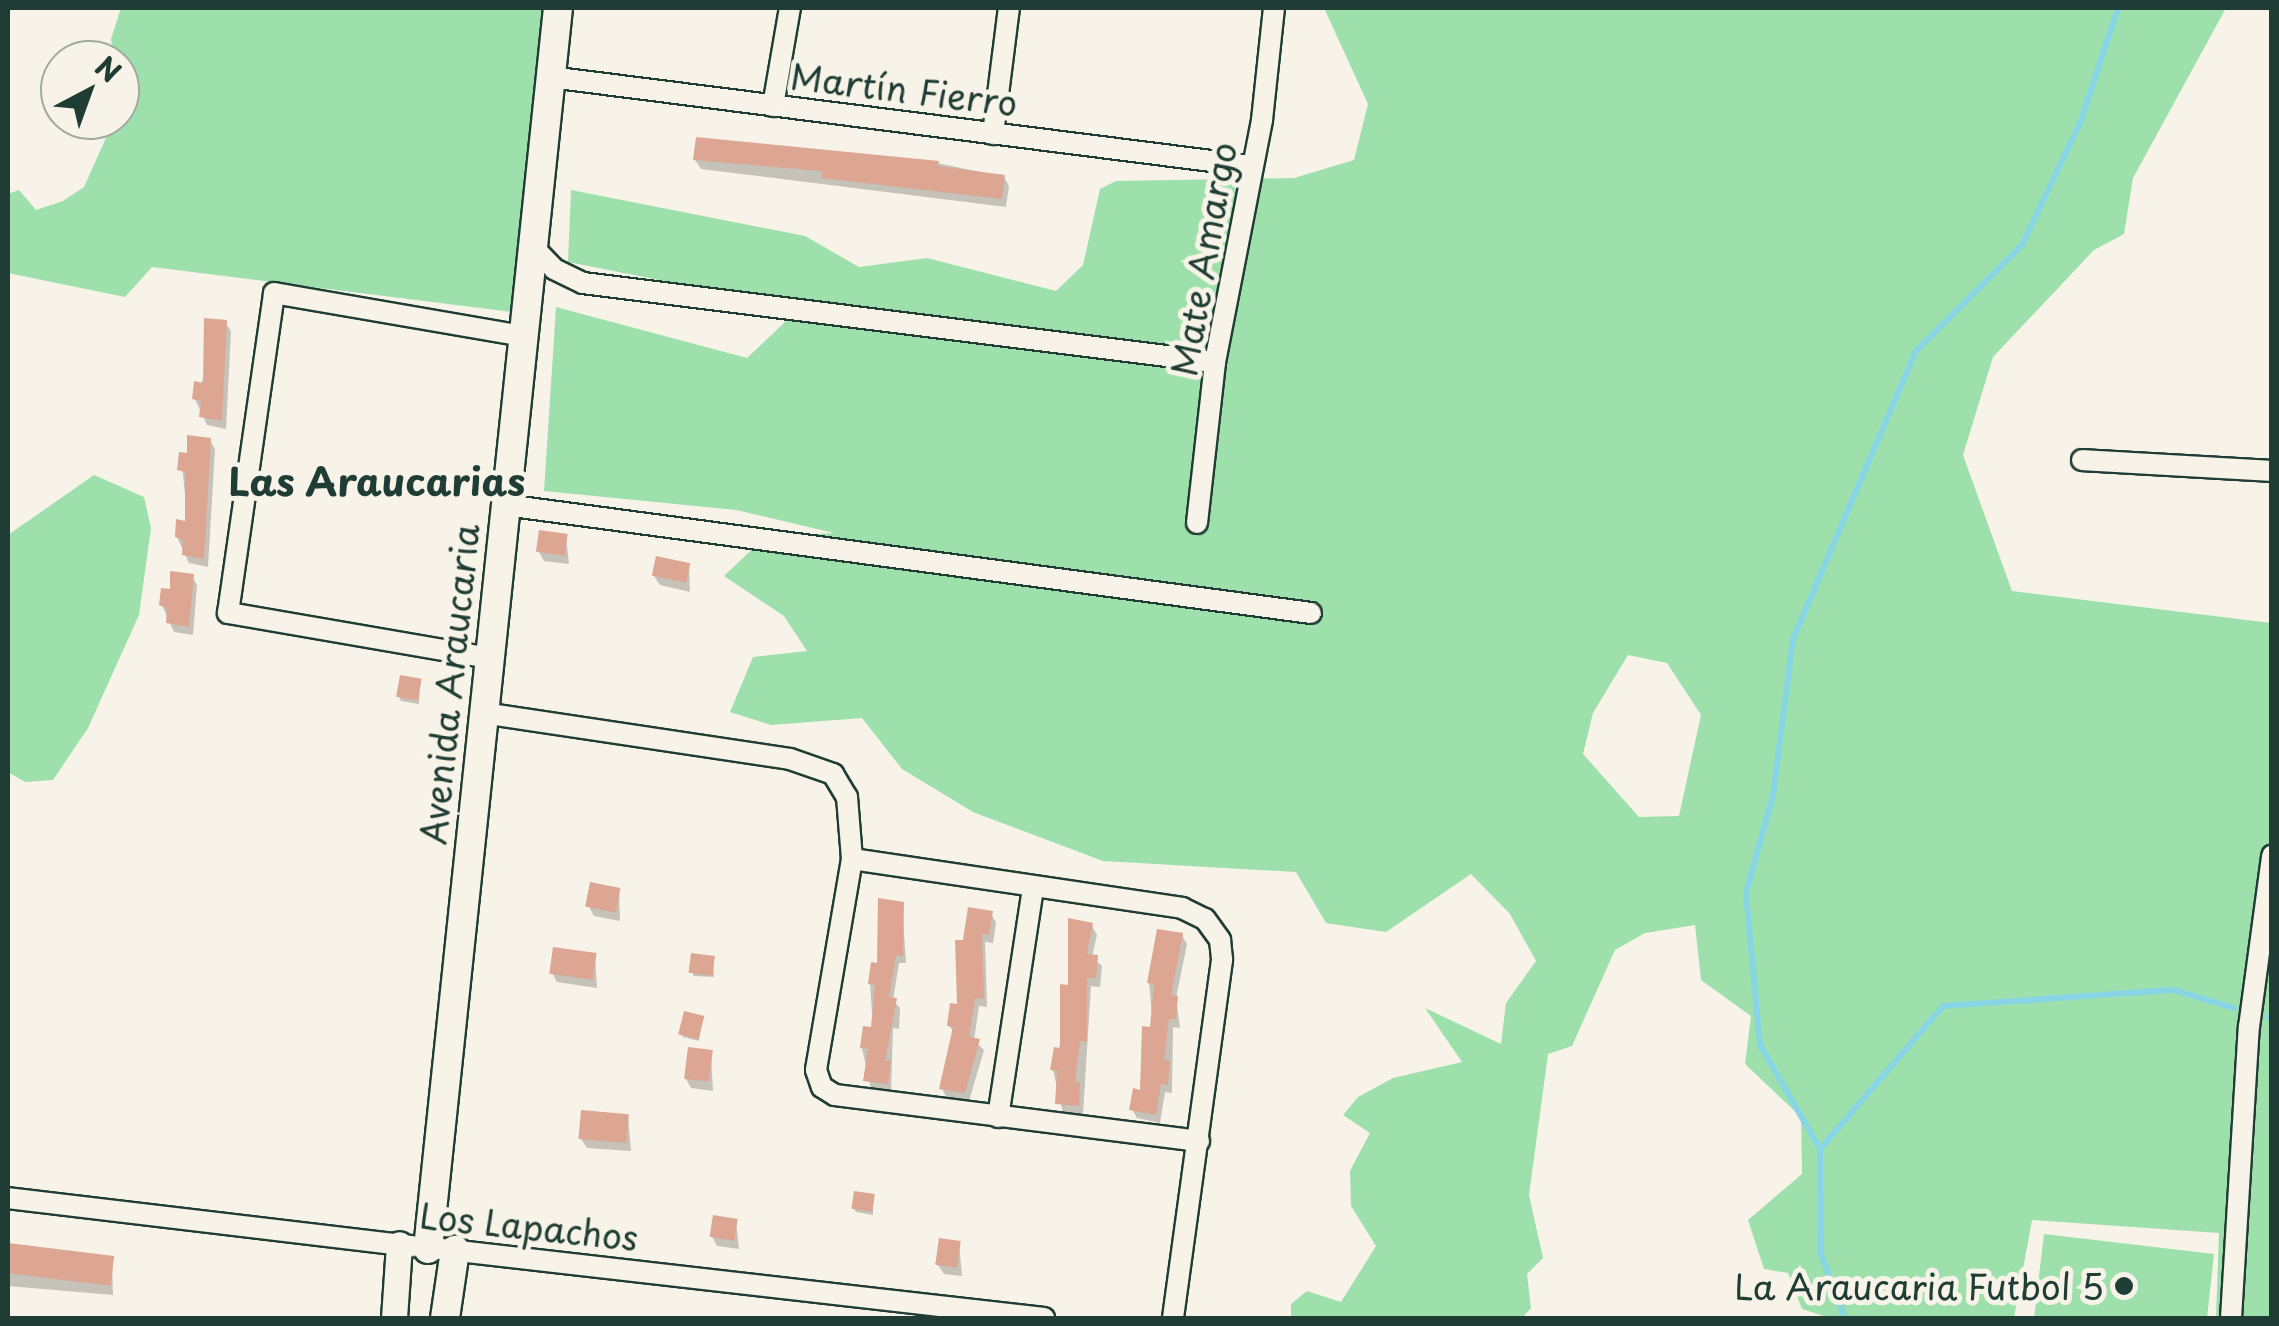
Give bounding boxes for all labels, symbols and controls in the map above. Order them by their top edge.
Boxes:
north arrow [40,40,140,140]
text: N [86,45,131,92]
street label: Martín Fierro [789,54,1019,124]
street label: Mate Amargo [1162,140,1244,378]
district label: Las Araucarias [228,458,526,504]
street label: Avenida Araucaria [411,524,487,844]
street label: Los Lapachos [417,1194,641,1258]
place label: La Araucaria Futbol 5 [1730,1265,2104,1307]
marker: La Araucaria Futbol 5 [2113,1275,2135,1297]

